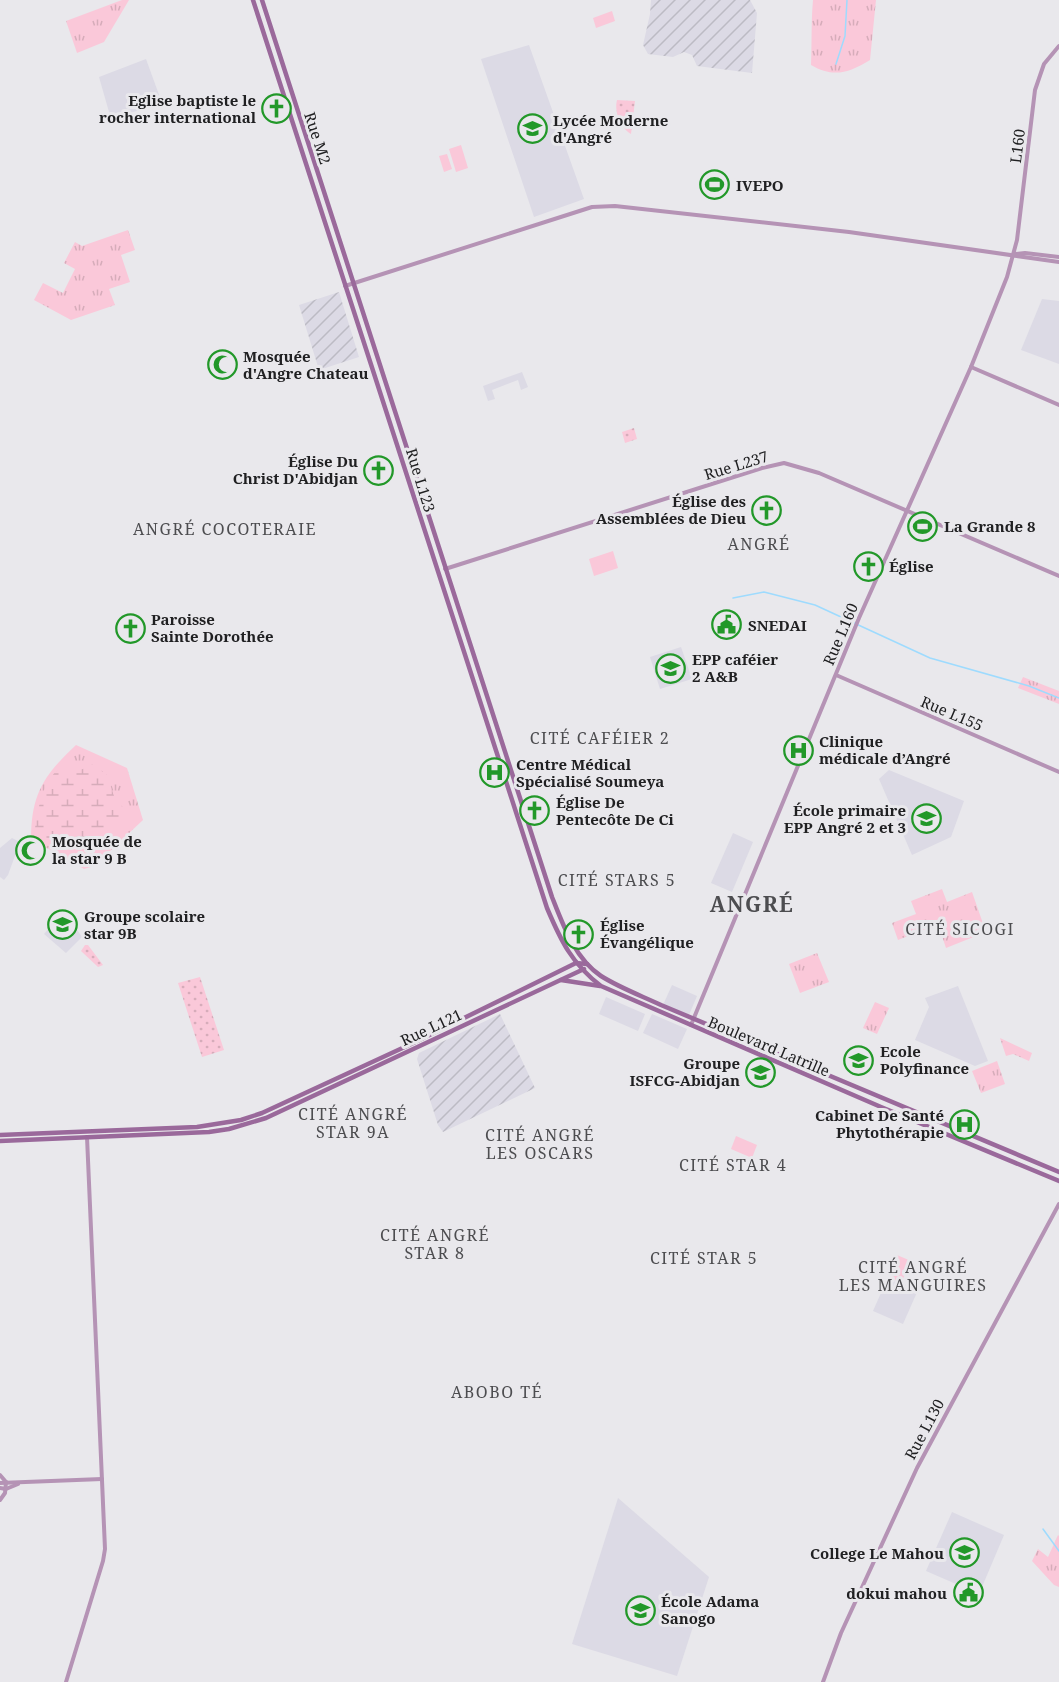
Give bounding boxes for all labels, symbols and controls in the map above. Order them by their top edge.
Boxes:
place label: Eglise baptiste le rocher international [99,90,257,127]
church icon: Eglise baptiste le rocher international [261,93,293,125]
street label: Rue M2 [300,109,336,167]
place label: Lycée Moderne d'Angré [553,110,668,147]
school or university icon: Lycée Moderne d'Angré [516,113,548,145]
street label: L160 [1005,128,1029,164]
sports icon: IVEPO [699,169,731,201]
place label: IVEPO [736,175,784,195]
place label: Mosquée d'Angre Chateau [243,346,369,383]
mosque icon: Mosquée d'Angre Chateau [206,349,238,381]
street label: Rue L123 [402,446,440,514]
street label: Rue L237 [702,446,770,484]
place label: Église Du Christ D'Abidjan [233,451,358,488]
church icon: Église Du Christ D'Abidjan [363,454,395,486]
place label: Église des Assemblées de Dieu [596,491,746,528]
church icon: Église des Assemblées de Dieu [751,494,783,526]
sports icon: La Grande 8 [907,510,939,542]
place label: La Grande 8 [944,516,1036,536]
district label: ANGRÉ COCOTERAIE [133,518,317,540]
district label: ANGRÉ [728,533,790,555]
church icon: Église [852,550,884,582]
place label: Église [889,556,934,576]
street label: Rue L160 [818,600,862,668]
place label: Paroisse Sainte Dorothée [151,609,274,646]
public building icon: SNEDAI [711,609,743,641]
church icon: Paroisse Sainte Dorothée [114,612,146,644]
place label: SNEDAI [748,615,807,635]
place label: EPP caféier 2 A&B [692,649,778,686]
school or university icon: EPP caféier 2 A&B [655,652,687,684]
street label: Rue L155 [918,691,986,735]
district label: CITÉ CAFÉIER 2 [530,727,670,749]
place label: Clinique médicale d’Angré [819,731,951,768]
hospital icon: Clinique médicale d’Angré [782,734,814,766]
place label: Centre Médical Spécialisé Soumeya [516,754,664,791]
hospital icon: Centre Médical Spécialisé Soumeya [479,757,511,789]
place label: Église De Pentecôte De Ci [556,792,675,829]
church icon: Église De Pentecôte De Ci [519,795,551,827]
place label: École primaire EPP Angré 2 et 3 [784,800,906,837]
school or university icon: École primaire EPP Angré 2 et 3 [911,803,943,835]
place label: Mosquée de la star 9 B [52,831,142,868]
mosque icon: Mosquée de la star 9 B [15,834,47,866]
district label: CITÉ STARS 5 [558,869,676,891]
district label: ANGRÉ [710,890,794,918]
place label: Groupe scolaire star 9B [84,906,205,943]
school or university icon: Groupe scolaire star 9B [47,909,79,941]
place label: Église Évangélique [600,915,694,952]
church icon: Église Évangélique [563,918,595,950]
district label: CITÉ SICOGI [905,918,1015,940]
street label: Rue L121 [397,1004,465,1050]
street label: Boulevard Latrille [705,1011,833,1081]
place label: Ecole Polyfinance [880,1041,969,1078]
school or university icon: Ecole Polyfinance [843,1044,875,1076]
place label: Groupe ISFCG-Abidjan [630,1053,740,1090]
school or university icon: Groupe ISFCG-Abidjan [745,1056,777,1088]
district label: CITÉ ANGRÉ STAR 9A [298,1103,408,1143]
place label: Cabinet De Santé Phytothérapie [815,1105,944,1142]
hospital icon: Cabinet De Santé Phytothérapie [949,1108,981,1140]
district label: CITÉ ANGRÉ LES OSCARS [485,1124,595,1164]
district label: CITÉ STAR 4 [679,1154,787,1176]
district label: CITÉ ANGRÉ STAR 8 [380,1224,490,1264]
district label: CITÉ STAR 5 [650,1247,758,1269]
district label: CITÉ ANGRÉ LES MANGUIRES [839,1256,987,1296]
district label: ABOBO TÉ [451,1381,543,1403]
street label: Rue L130 [900,1395,948,1463]
school or university icon: College Le Mahou [949,1537,981,1569]
place label: College Le Mahou [810,1543,944,1563]
public building icon: dokui mahou [952,1577,984,1609]
place label: dokui mahou [846,1583,947,1603]
place label: École Adama Sanogo [661,1591,759,1628]
school or university icon: École Adama Sanogo [624,1594,656,1626]

